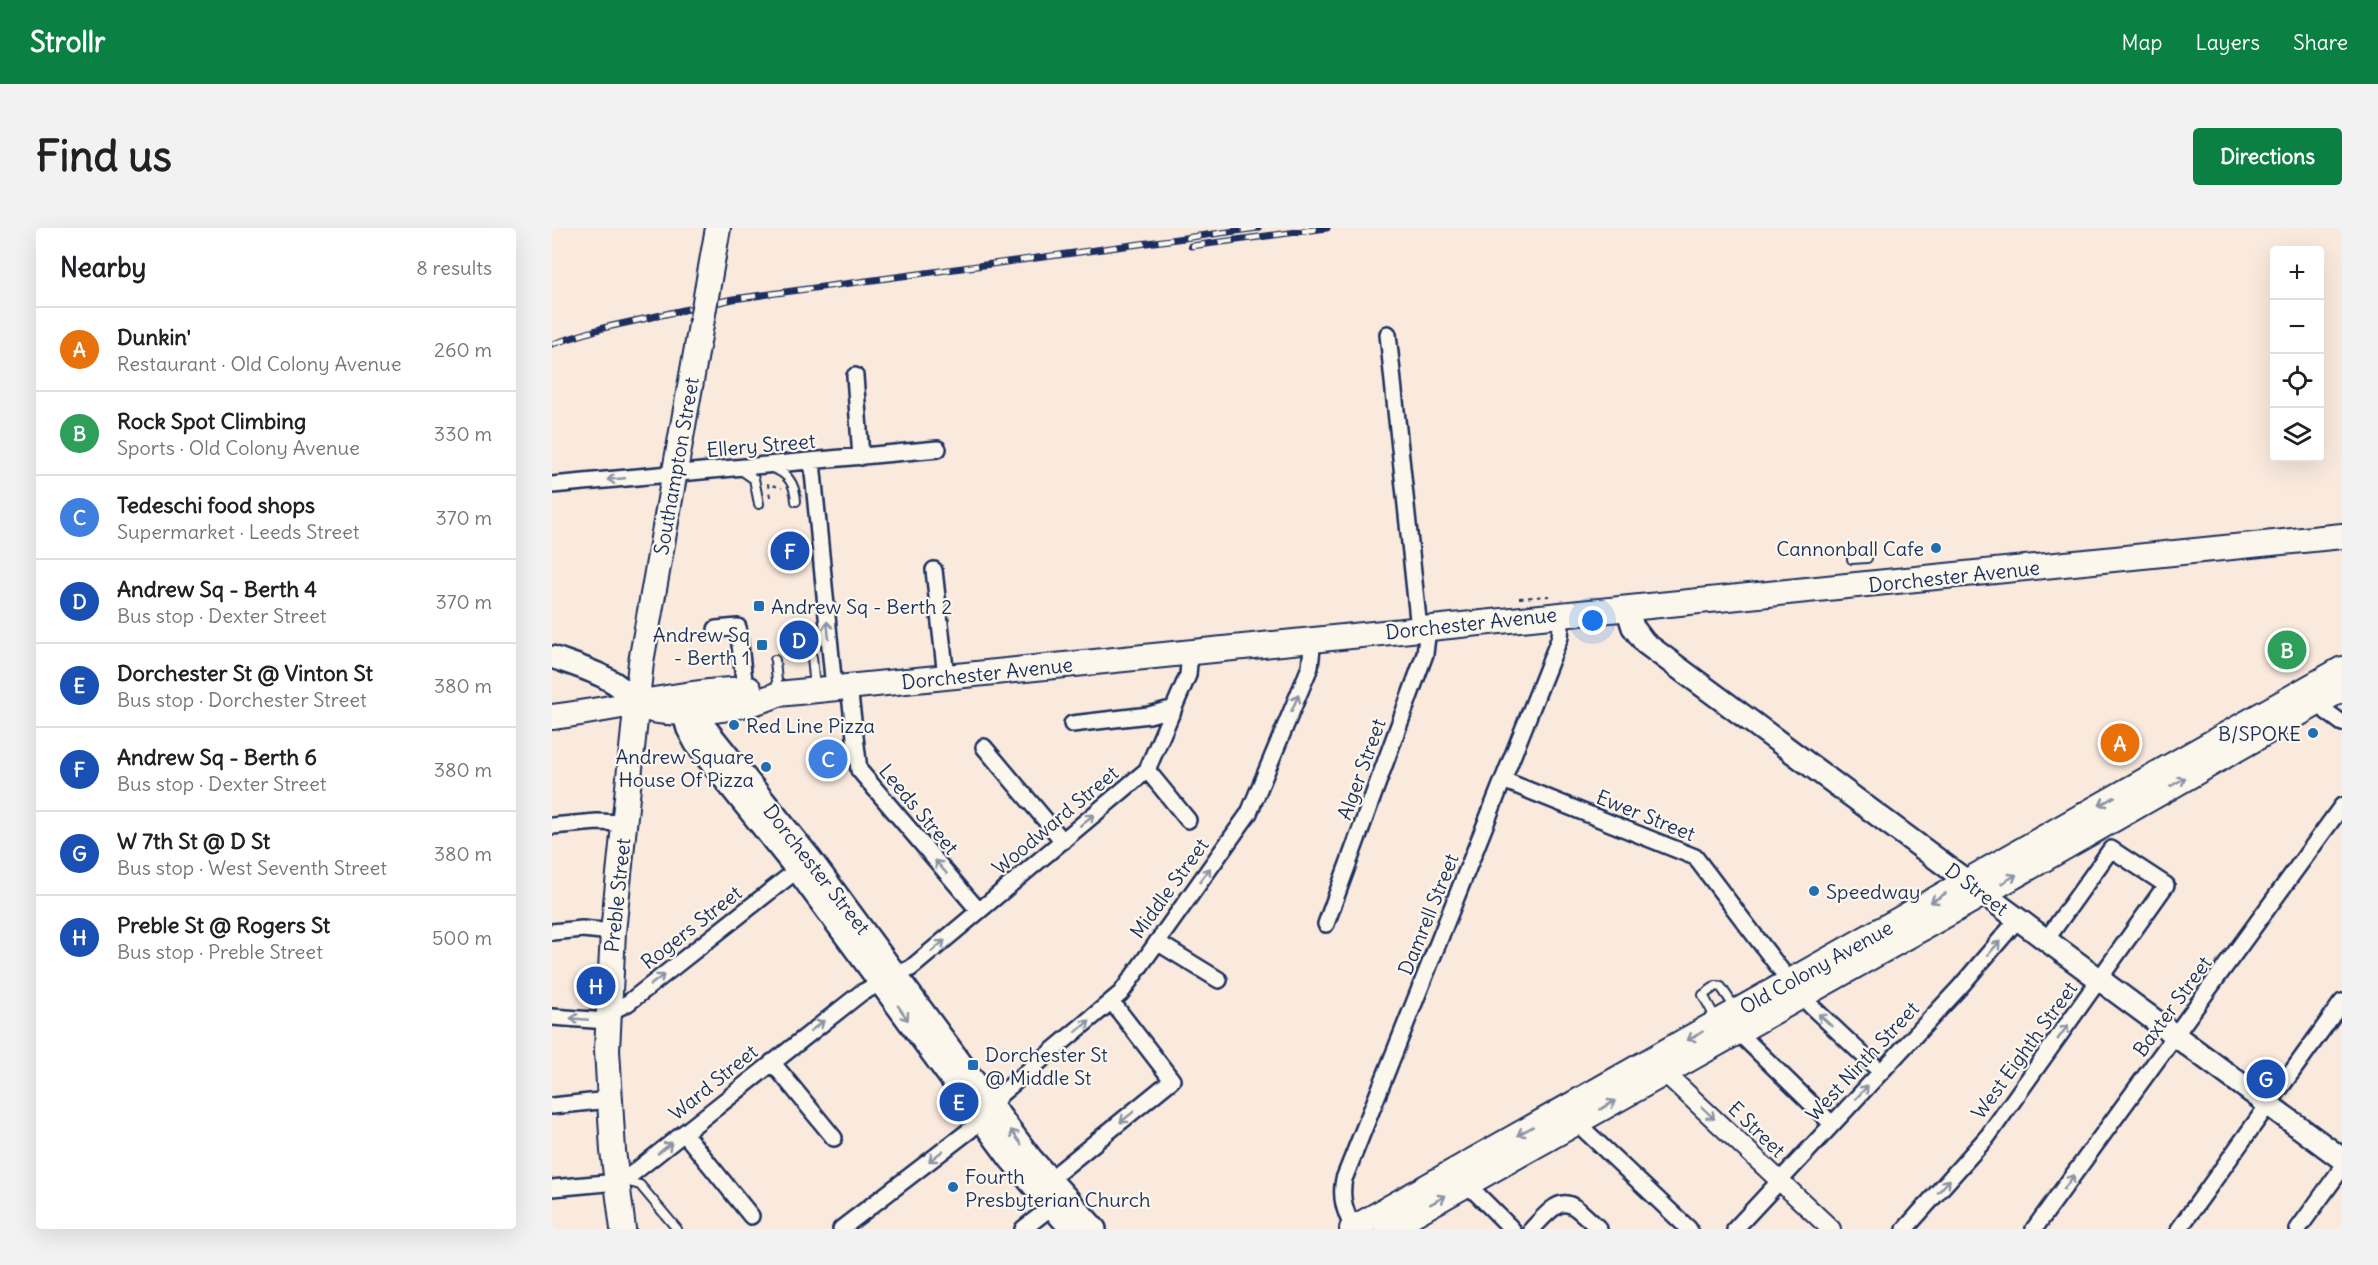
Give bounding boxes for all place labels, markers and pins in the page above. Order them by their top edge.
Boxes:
pin: F [770,528,810,574]
place label: Cannonball Cafe [1776,536,1924,561]
marker: Cannonball Cafe [1929,541,1943,555]
place label: Andrew Sq - Berth 2 [771,594,952,619]
marker: Andrew Sq - Berth 2 [752,599,766,613]
pin: D [780,618,818,662]
place label: Andrew Sq - Berth 1 [653,622,750,670]
pin: B [2268,628,2306,672]
marker: Andrew Sq - Berth 1 [755,638,769,652]
place label: Red Line Pizza [746,713,875,738]
marker: Red Line Pizza [727,718,741,732]
pin: A [2100,720,2140,766]
place label: B/SPOKE [2218,721,2301,746]
marker: B/SPOKE [2306,726,2320,740]
pin: C [808,736,848,782]
place label: Andrew Square House Of Pizza [615,744,754,792]
marker: Andrew Square House Of Pizza [759,760,773,774]
place label: Speedway [1826,879,1920,904]
marker: Speedway [1807,884,1821,898]
pin: H [576,964,615,1008]
place label: Dorchester St @ Middle St [985,1042,1108,1090]
pin: G [2246,1056,2286,1102]
marker: Dorchester St @ Middle St [966,1058,980,1072]
pin: E [940,1080,978,1124]
place label: Fourth Presbyterian Church [965,1164,1151,1212]
marker: Fourth Presbyterian Church [946,1180,960,1194]

